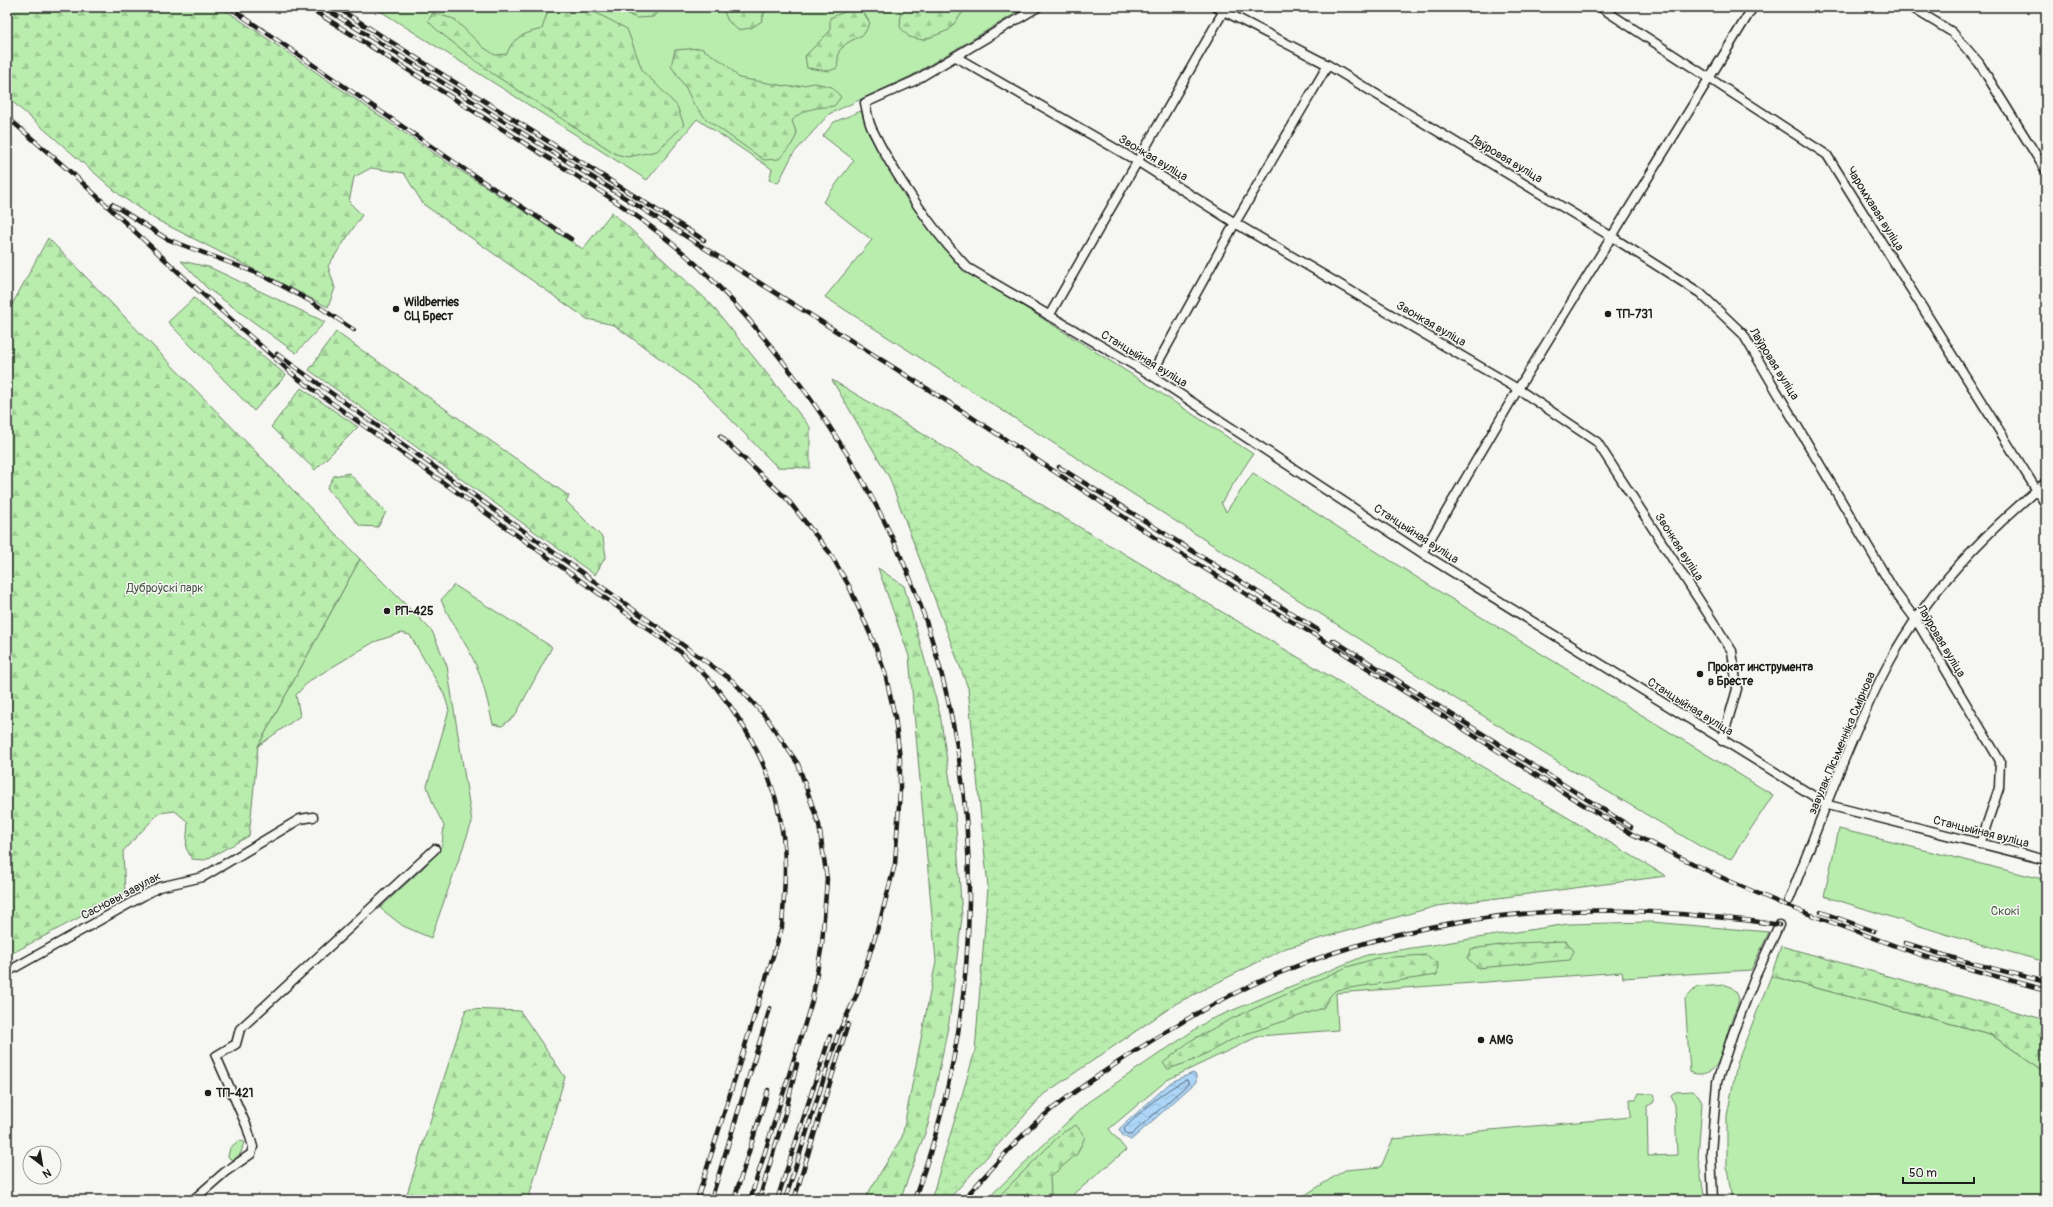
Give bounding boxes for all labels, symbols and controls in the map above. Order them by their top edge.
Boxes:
street label: Звонкая вуліца [1116,131,1191,185]
street label: Лаўровая вуліца [1466,131,1546,187]
street label: Чаромхавая вуліца [1843,164,1907,254]
place label: Wildberries СЦ Брест [404,295,460,324]
street label: Звонкая вуліца [1393,298,1469,350]
marker: Wildberries СЦ Брест [391,304,401,314]
place label: ТП-731 [1615,307,1653,322]
marker: ТП-731 [1603,309,1613,319]
street label: Лаўровая вуліца [1745,324,1802,403]
street label: Станцыйная вуліца [1098,327,1190,391]
street label: Станцыйная вуліца [1371,501,1462,567]
street label: Звонкая вуліца [1651,510,1707,584]
park label: Дуброўскі парк [125,581,204,596]
street label: Лаўровая вуліца [1913,601,1969,681]
place label: РП-425 [395,604,434,619]
marker: РП-425 [382,606,392,616]
place label: Прокат инструмента в Бресте [1708,660,1814,689]
marker: Прокат инструмента в Бресте [1695,669,1705,679]
street label: завулак Пісьменніка Смірнова [1805,669,1879,817]
street label: Станцыйная вуліца [1644,675,1736,740]
street label: Станцыйная вуліца [1931,813,2031,851]
street label: Сасновы завулак [79,869,163,923]
park label: Скокі [1991,904,2019,919]
place label: AMG [1489,1033,1513,1048]
marker: AMG [1476,1035,1486,1045]
place label: ТП-421 [215,1086,253,1101]
marker: ТП-421 [203,1088,213,1098]
north arrow [22,1145,62,1185]
scale bar [1903,1159,1974,1185]
text: N [40,1166,53,1181]
text: 50 m [1909,1166,1937,1181]

